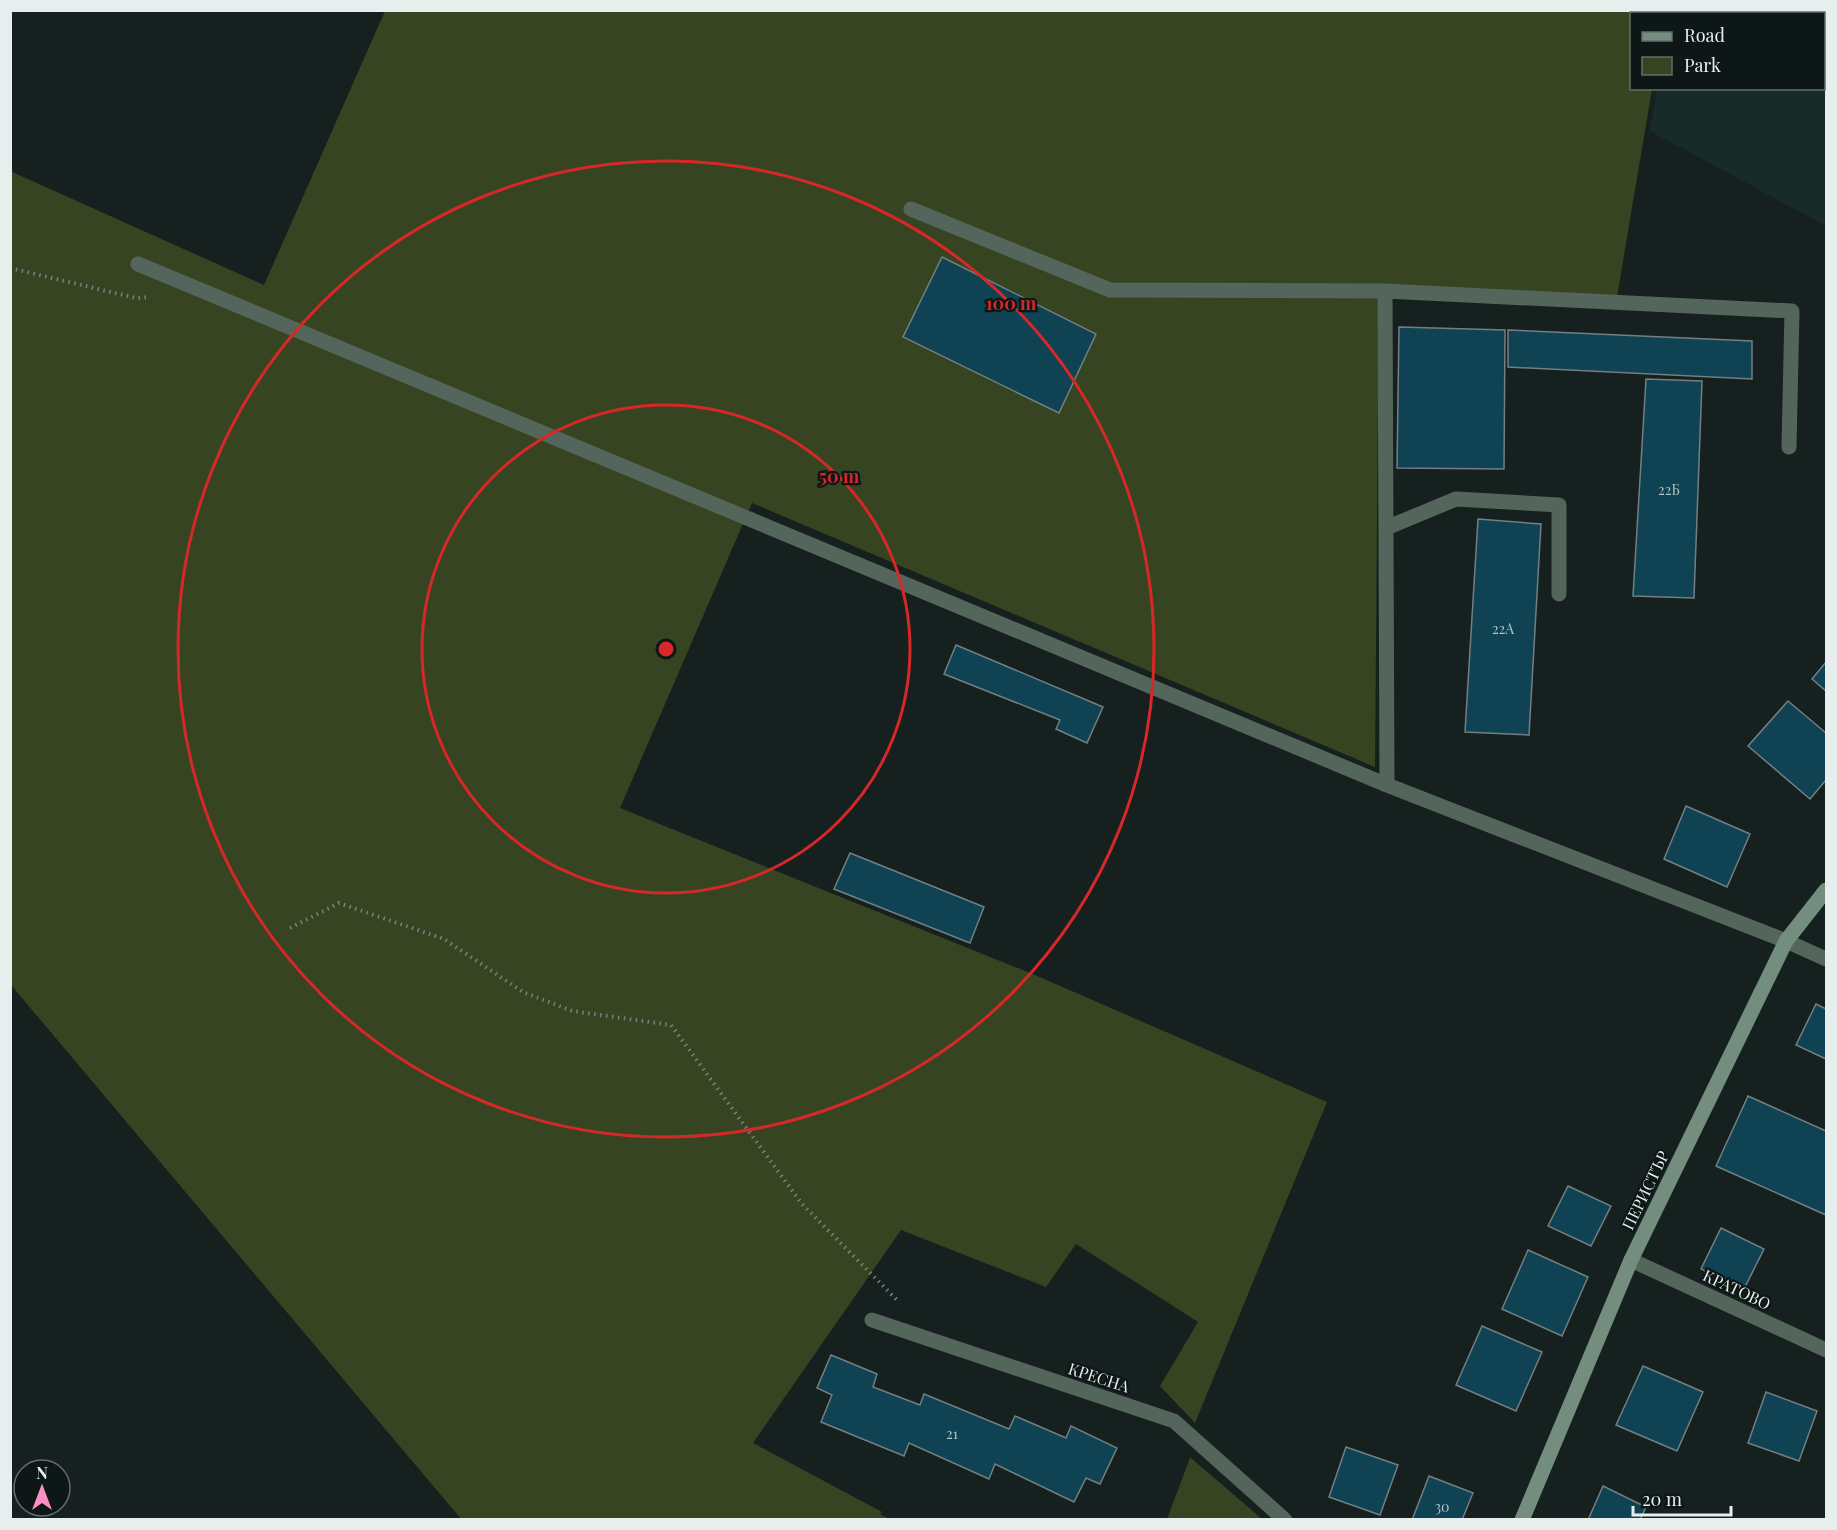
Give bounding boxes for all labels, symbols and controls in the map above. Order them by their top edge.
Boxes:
legend [1630,12,1825,90]
text: Road [1684,23,1725,47]
text: Park [1684,53,1721,77]
text: 100 m [986,291,1037,315]
text: 50 m [819,464,860,488]
house number: 22Б [1658,480,1680,499]
house number: 22А [1492,619,1514,638]
centre of rings [656,639,676,659]
street label: ПЕРИСТЪР [1617,1147,1673,1233]
street label: КРАТОВО [1700,1264,1774,1314]
street label: КРЕСНА [1066,1357,1133,1397]
house number: 21 [946,1424,958,1443]
north arrow [12,1458,72,1518]
text: N [36,1462,48,1483]
scale bar [1633,1479,1730,1517]
text: 20 m [1642,1487,1682,1511]
house number: 30 [1435,1497,1449,1516]

